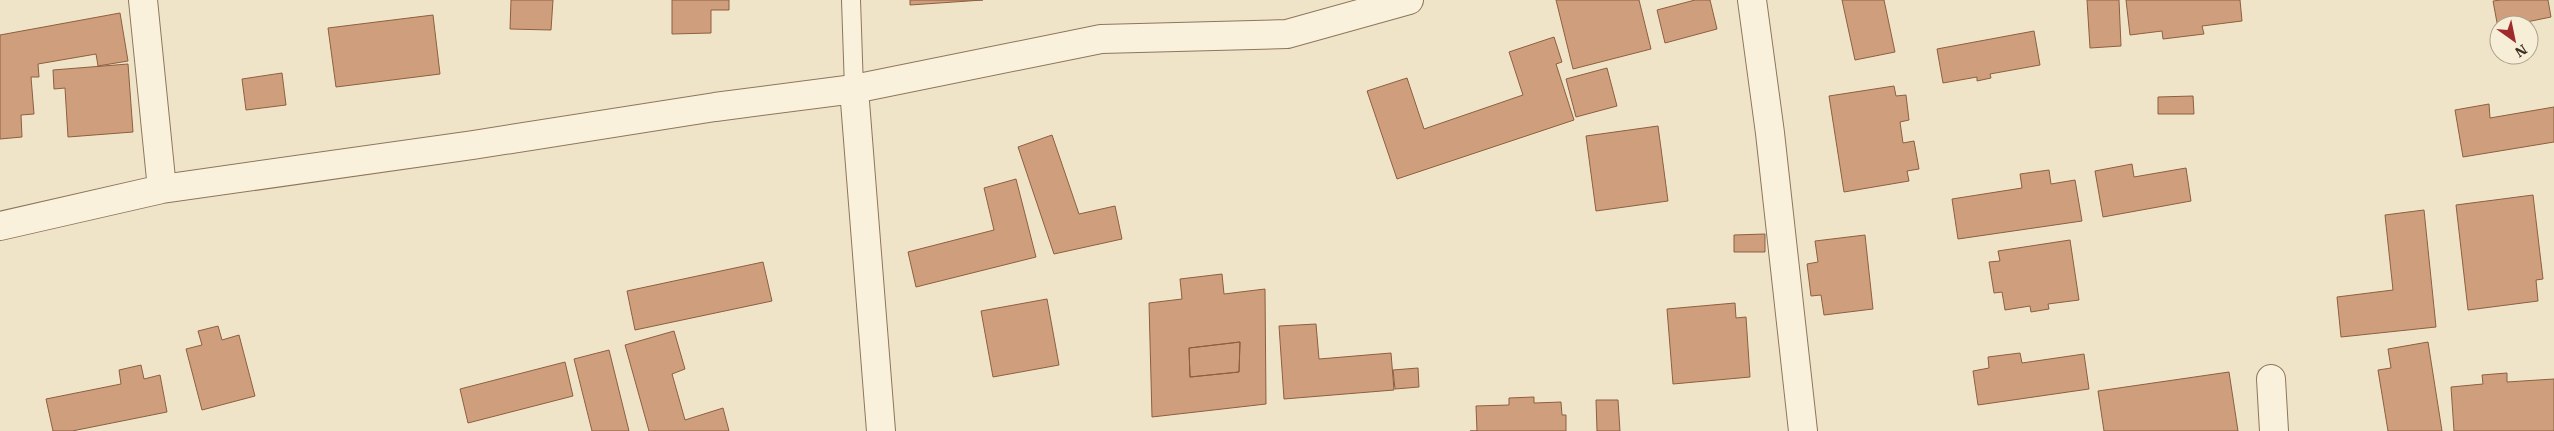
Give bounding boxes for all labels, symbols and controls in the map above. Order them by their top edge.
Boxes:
north arrow [2489,15,2539,65]
text: N [2512,40,2531,61]

